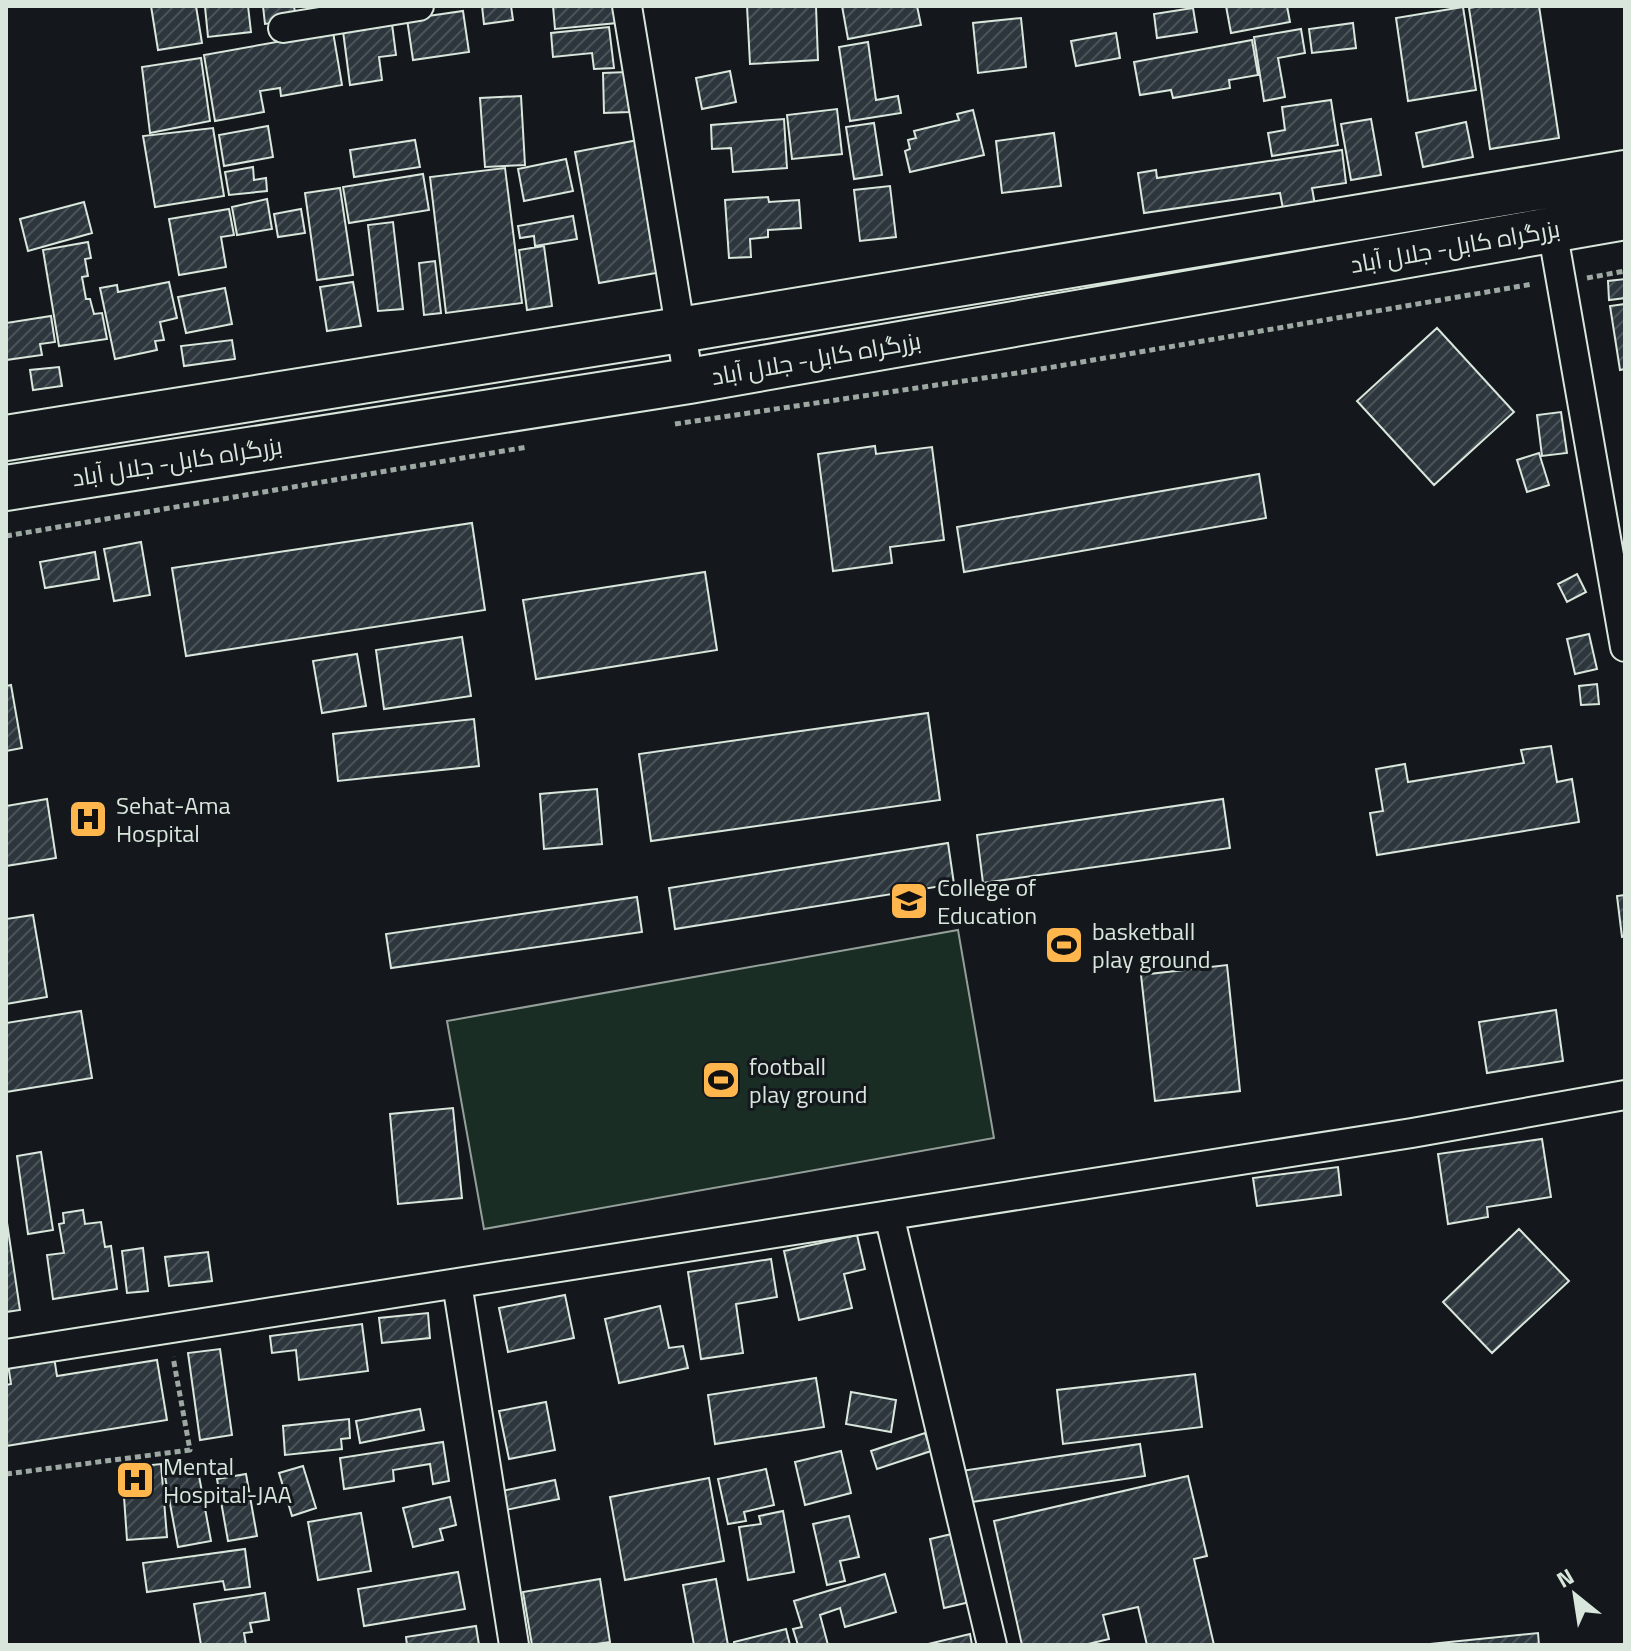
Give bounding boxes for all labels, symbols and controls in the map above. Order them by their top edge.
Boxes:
street label: بزرگراه کابل- جلال آباد [1347,210,1563,282]
street label: بزرگراه کابل- جلال آباد [708,322,924,394]
street label: بزرگراه کابل- جلال آباد [69,427,285,495]
place label: Sehat-Ama Hospital [116,787,231,851]
hospital icon: Sehat-Ama Hospital [67,798,109,840]
place label: College of Education [937,869,1037,933]
school or university icon: College of Education [888,880,930,922]
place label: basketball play ground [1092,913,1210,977]
sports icon: basketball play ground [1043,924,1085,966]
place label: football play ground [749,1048,867,1112]
sports icon: football play ground [700,1059,742,1101]
place label: Mental Hospital-JAA [163,1448,292,1512]
hospital icon: Mental Hospital-JAA [114,1459,156,1501]
north arrow [1535,1555,1615,1635]
text: N [1550,1559,1580,1596]

